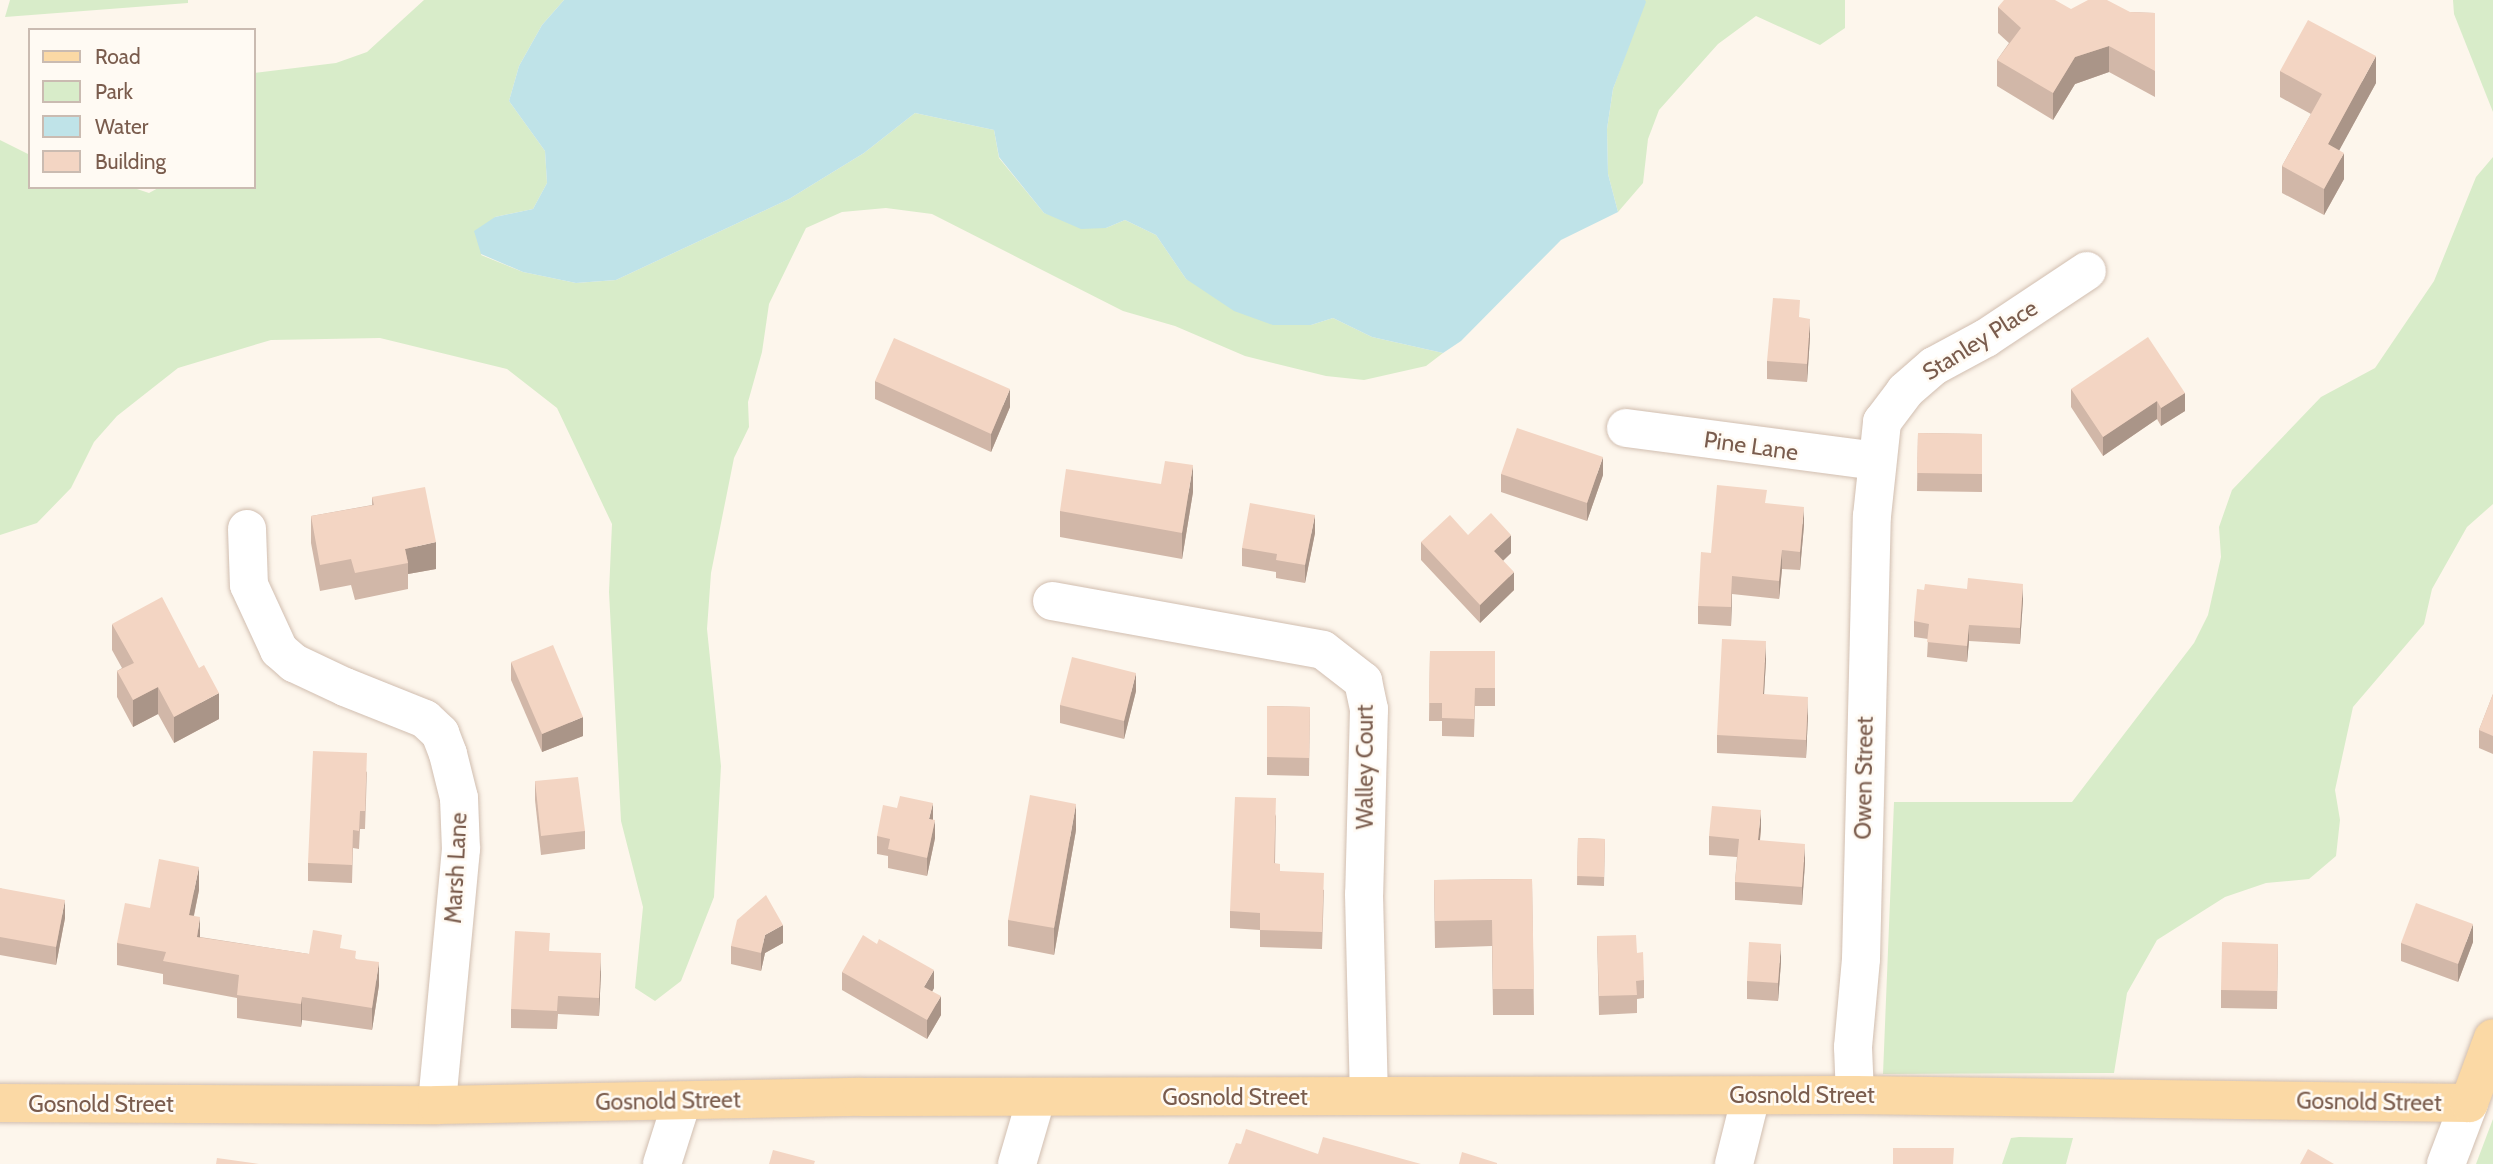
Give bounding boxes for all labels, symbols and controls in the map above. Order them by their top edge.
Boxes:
legend [28,28,256,189]
text: Road [95,44,141,69]
text: Park [95,79,133,104]
text: Water [95,114,148,139]
text: Building [95,149,166,174]
street label: Stanley Place [1918,294,2042,386]
street label: Pine Lane [1702,426,1800,466]
street label: Walley Court [1351,705,1379,829]
street label: Owen Street [1849,716,1879,840]
street label: Marsh Lane [439,812,473,924]
street label: Gosnold Street [1729,1081,1875,1109]
street label: Gosnold Street [1162,1083,1308,1111]
street label: Gosnold Street [595,1086,741,1116]
street label: Gosnold Street [2296,1087,2442,1117]
street label: Gosnold Street [28,1090,174,1118]

